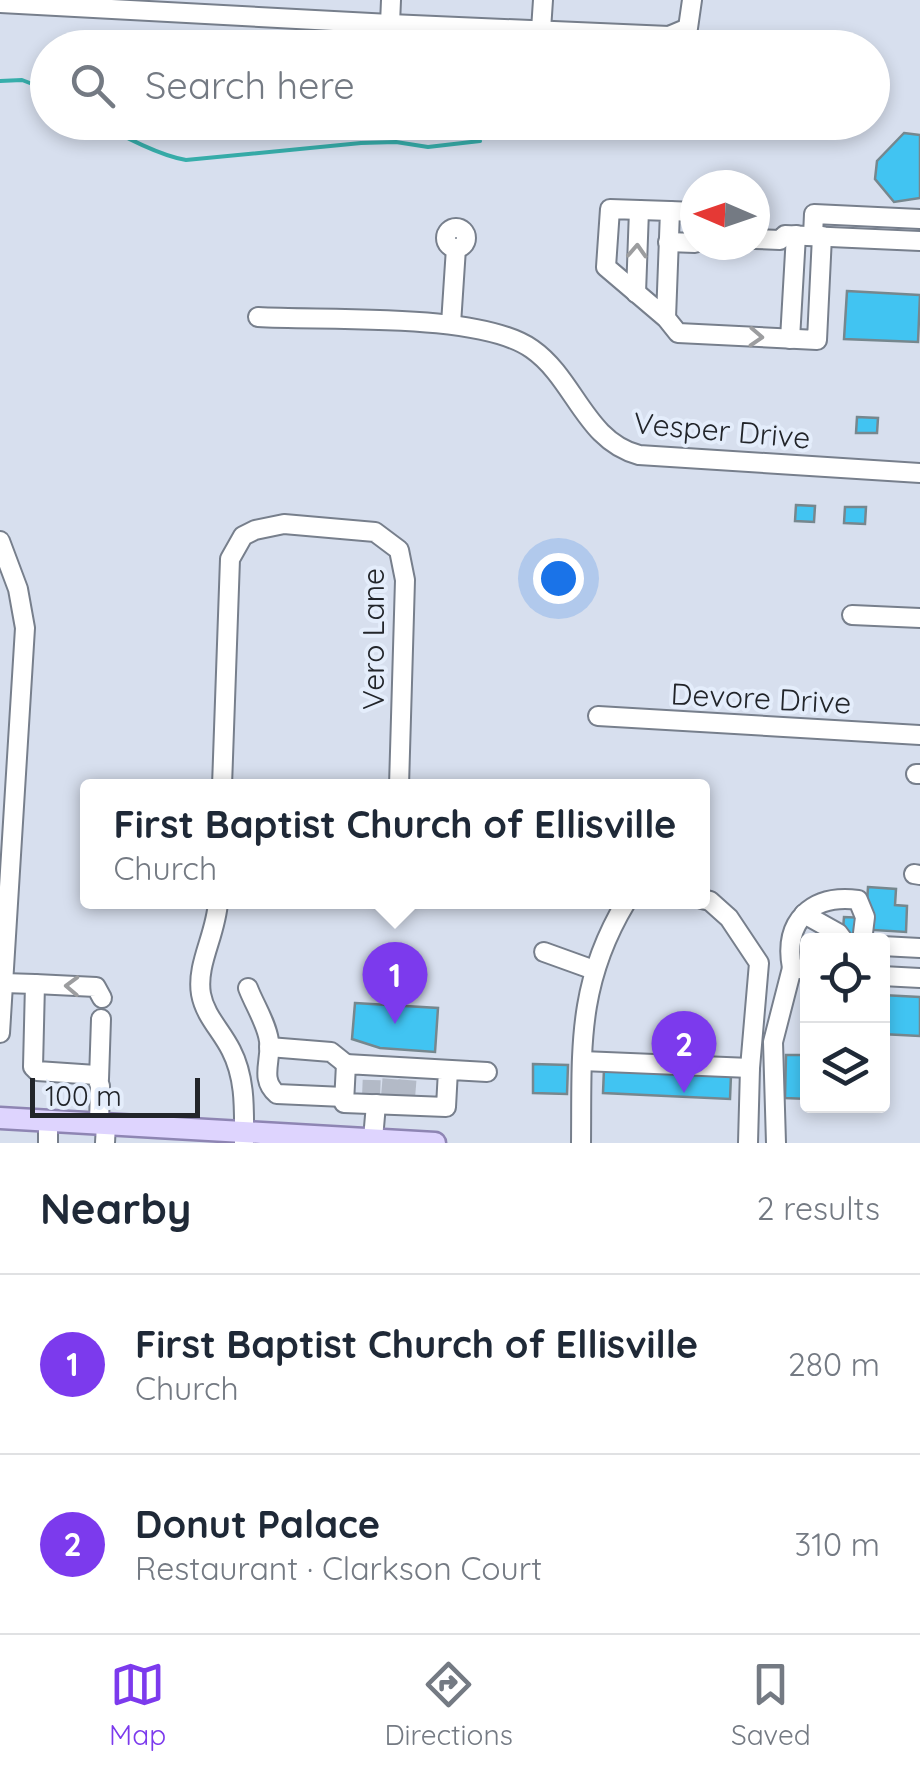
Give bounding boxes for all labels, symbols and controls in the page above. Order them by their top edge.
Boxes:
search box [30,30,890,140]
icon: search [65,58,120,113]
text: Search here [145,61,355,109]
north arrow [680,170,770,260]
one-way arrow [627,243,648,259]
one-way arrow [749,326,765,347]
street label: Vesper Drive [632,403,812,457]
your location [533,553,584,604]
street label: Vero Lane [354,568,392,710]
street label: Devore Drive [670,674,852,722]
popup [80,779,710,909]
text: First Baptist Church of Ellisville [113,800,677,848]
text: Church [113,848,217,888]
map controls [800,933,890,1113]
button: locate [800,933,890,1023]
pin: 1 [362,942,428,1024]
one-way arrow [64,975,80,996]
pin: 2 [652,1010,716,1093]
button: layers [800,1023,890,1113]
scale bar [30,1073,200,1118]
text: 100 m [45,1078,122,1113]
text: Nearby [40,1182,191,1235]
text: 2 results [757,1188,880,1228]
text: First Baptist Church of Ellisville [135,1320,698,1368]
text: 1 [66,1344,79,1384]
text: 280 m [788,1344,880,1384]
text: Church [135,1368,239,1408]
text: Donut Palace [135,1500,380,1548]
text: 2 [63,1524,82,1564]
text: 310 m [794,1524,880,1564]
text: Restaurant · Clarkson Court [135,1548,542,1588]
tab: Map [109,1657,166,1752]
tab: Directions [384,1657,513,1752]
tab: Saved [731,1657,811,1752]

